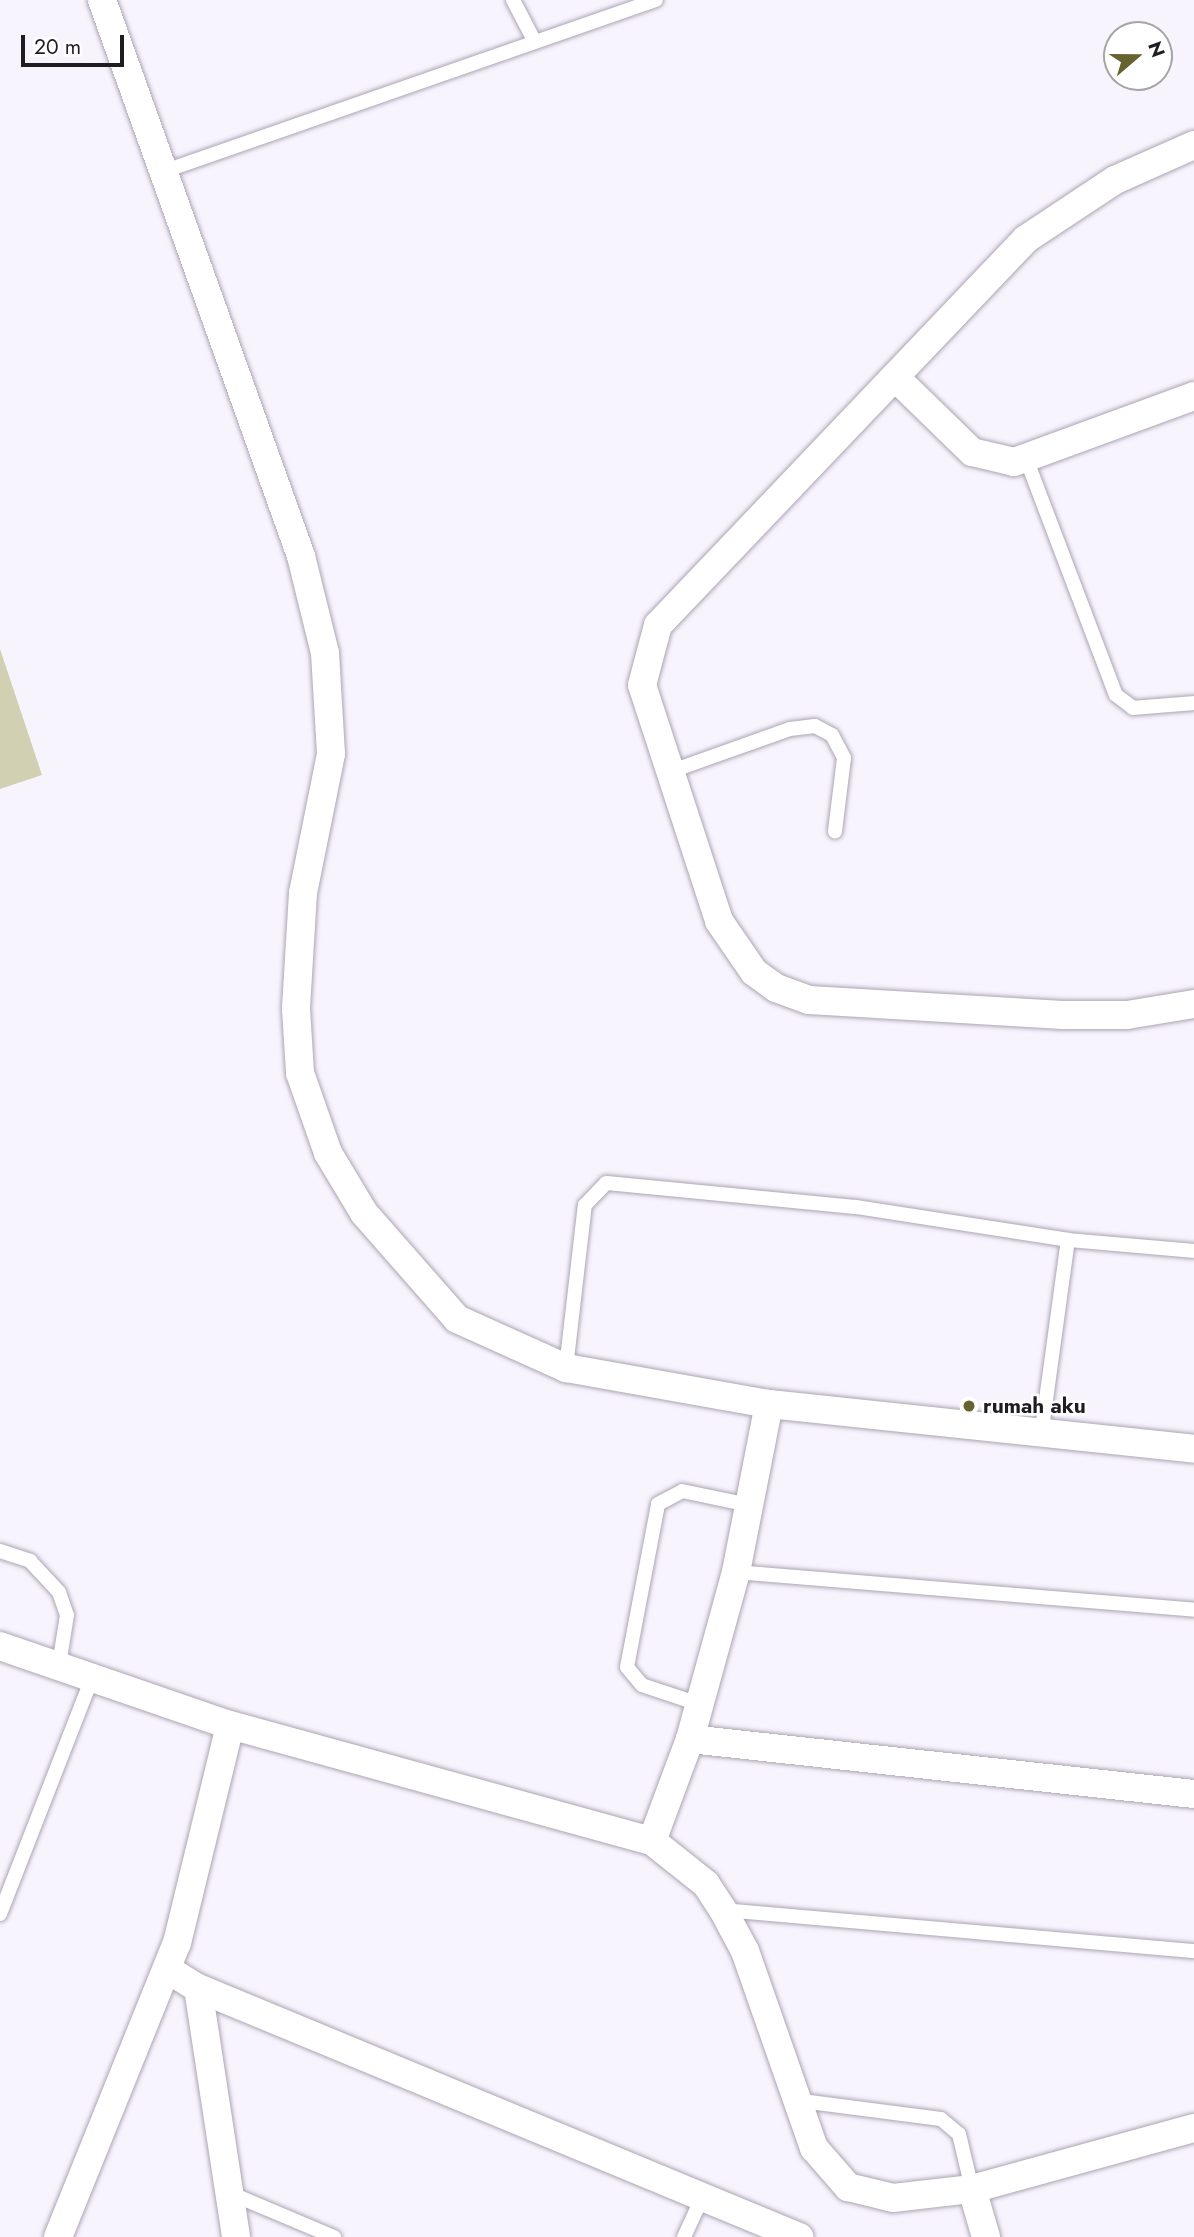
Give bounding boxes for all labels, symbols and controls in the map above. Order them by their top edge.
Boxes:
scale bar [24,21,128,65]
north arrow [1103,21,1173,91]
text: 20 m [34,32,81,62]
text: N [1141,38,1172,61]
place label: rumah aku [983,1393,1086,1419]
marker: rumah aku [961,1398,977,1414]

